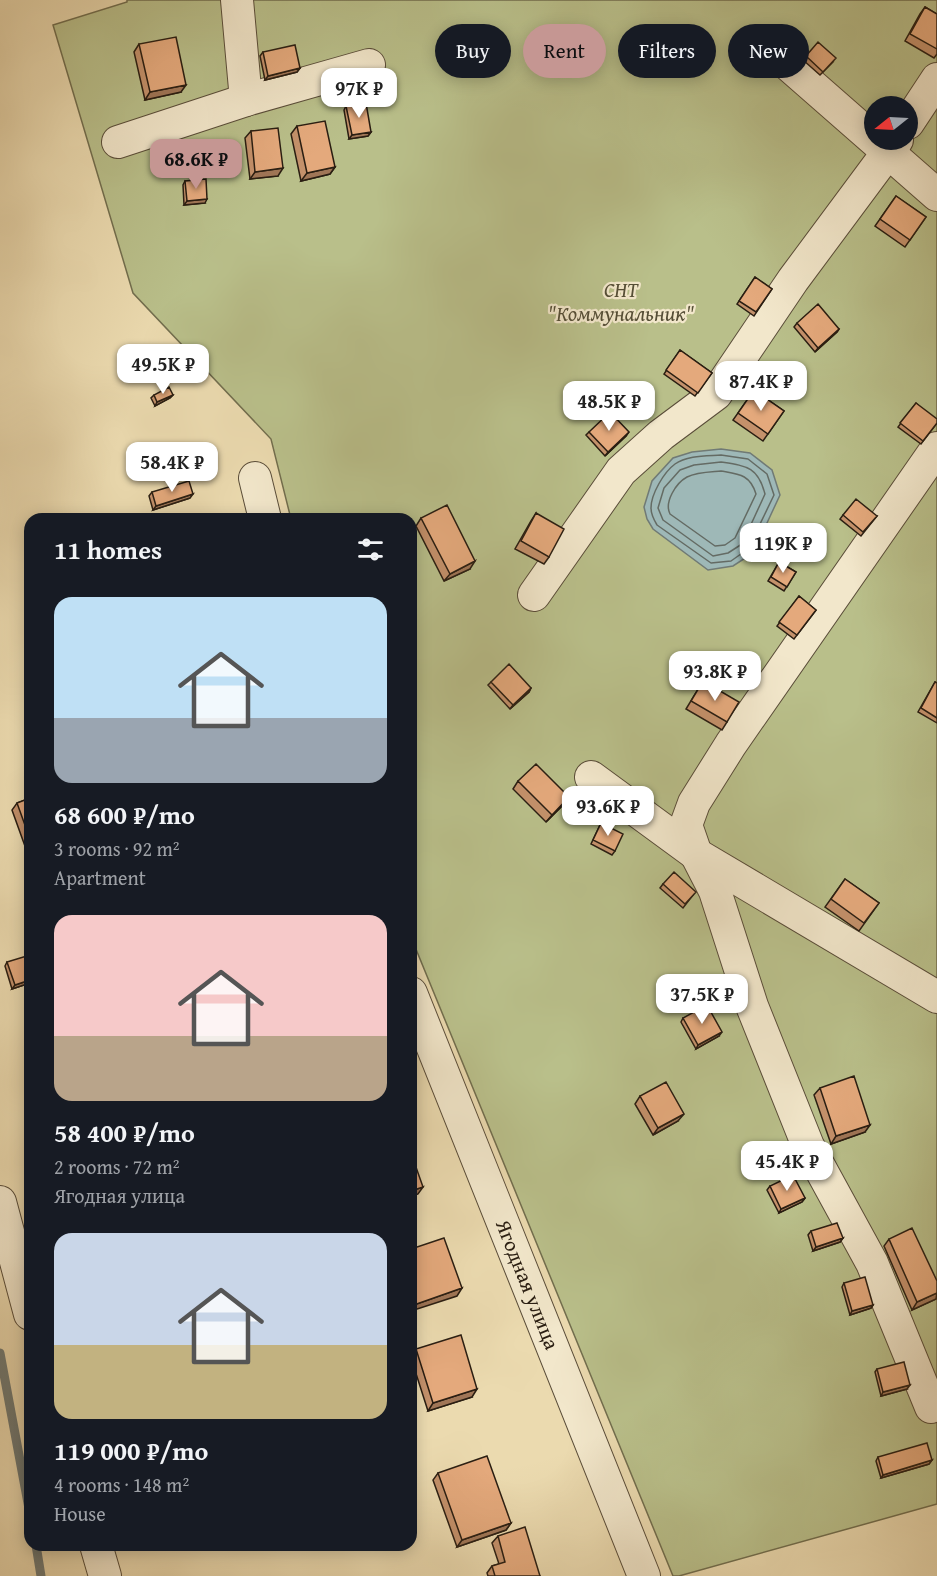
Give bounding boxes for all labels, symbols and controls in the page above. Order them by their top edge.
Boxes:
chip: Buy [435,24,511,78]
chip: Rent [523,24,606,78]
chip: Filters [618,24,716,78]
chip: New [728,24,809,78]
pin: 97K ₽ [317,68,401,119]
text: 97K ₽ [335,73,383,102]
north arrow [864,96,918,150]
map controls [864,96,918,150]
pin: 68.6K ₽ [141,139,251,190]
text: 68.6K ₽ [164,144,228,173]
park label: СНТ "Коммунальник" [548,274,695,329]
pin: 49.5K ₽ [108,344,218,395]
text: 49.5K ₽ [131,349,195,378]
pin: 87.4K ₽ [706,361,816,412]
text: 87.4K ₽ [729,366,793,395]
pin: 48.5K ₽ [554,381,664,432]
text: 48.5K ₽ [577,386,641,415]
pin: 58.4K ₽ [117,442,227,493]
text: 58.4K ₽ [140,447,204,476]
pin: 119K ₽ [734,523,832,574]
text: 119K ₽ [754,528,812,557]
text: 11 homes [54,530,162,569]
icon: filters [354,533,387,566]
icon: home [167,636,275,744]
pin: 93.8K ₽ [660,651,770,702]
text: 93.8K ₽ [683,656,747,685]
pin: 93.6K ₽ [553,786,663,837]
text: 93.6K ₽ [576,791,640,820]
text: 68 600 ₽/mo [54,795,195,834]
text: 3 rooms · 92 m² [54,834,180,863]
text: Apartment [54,863,146,892]
icon: home [167,954,275,1062]
pin: 37.5K ₽ [647,974,757,1025]
text: 37.5K ₽ [670,979,734,1008]
text: 58 400 ₽/mo [54,1113,195,1152]
pin: 45.4K ₽ [732,1141,842,1192]
text: 45.4K ₽ [755,1146,819,1175]
text: 2 rooms · 72 m² [54,1152,180,1181]
text: Ягодная улица [54,1181,185,1210]
street label: Ягодная улица [488,1214,568,1354]
icon: home [167,1272,275,1380]
text: 119 000 ₽/mo [54,1431,208,1470]
text: 4 rooms · 148 m² [54,1470,189,1499]
text: House [54,1499,106,1528]

